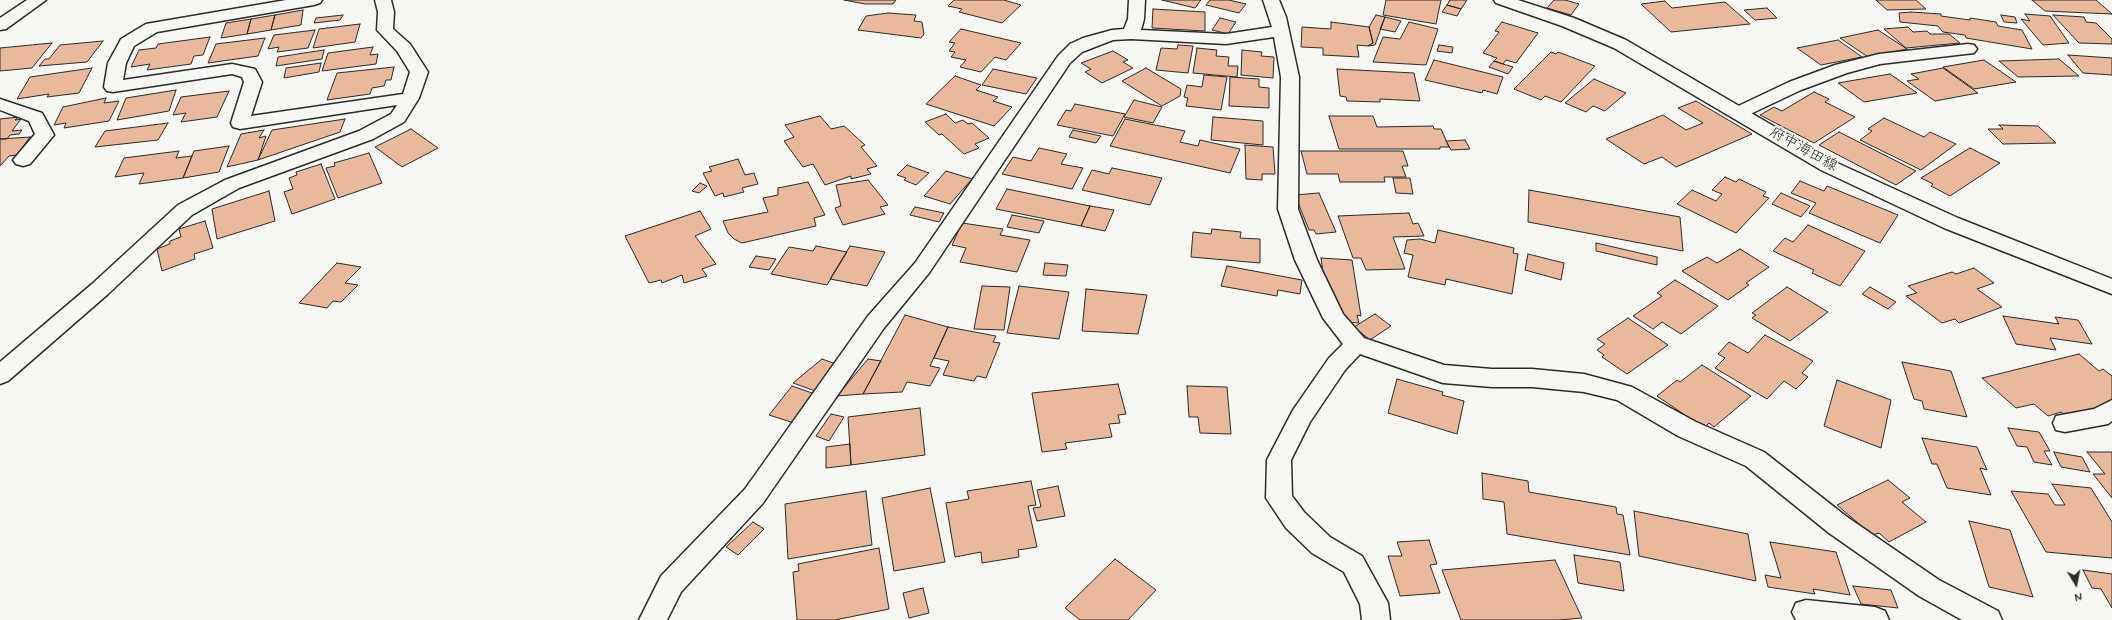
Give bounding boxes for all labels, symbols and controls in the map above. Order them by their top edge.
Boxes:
street label: 府中海田線 [1766,124,1840,176]
north arrow [2056,564,2096,604]
text: N [2073,588,2083,603]

